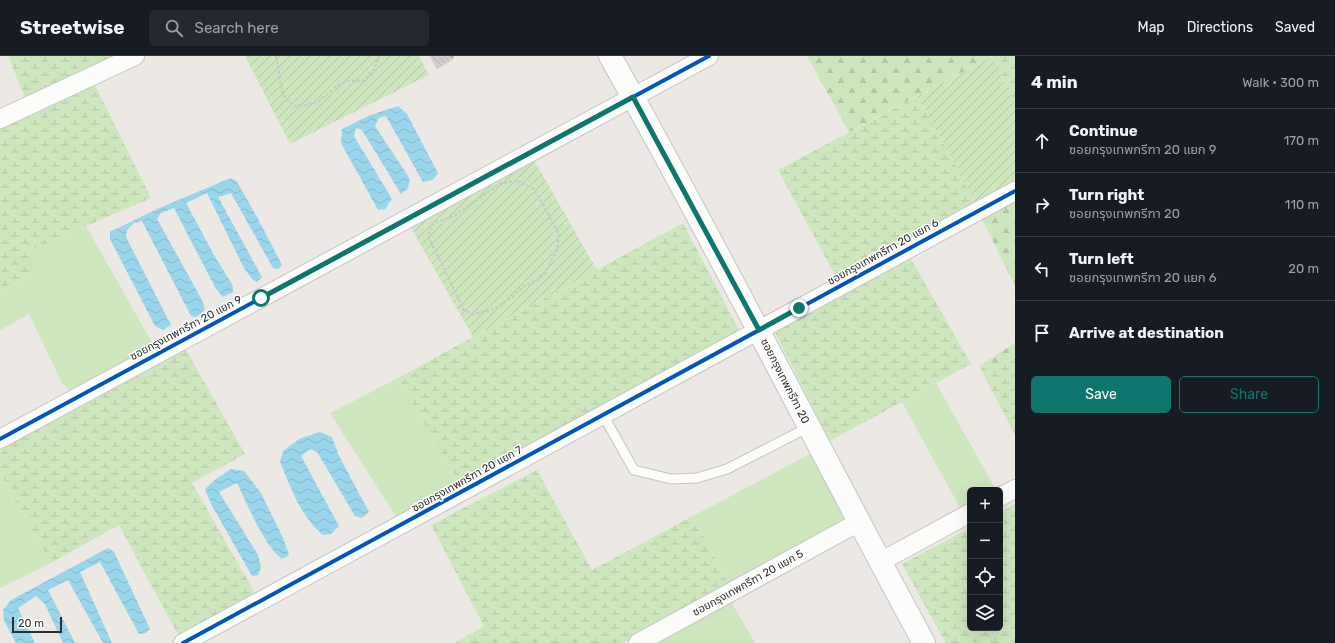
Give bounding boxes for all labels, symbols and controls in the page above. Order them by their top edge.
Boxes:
search box [149,10,429,46]
text: Streetwise [20,16,125,39]
icon: search [163,17,185,39]
text: Search here [195,19,279,37]
text: Map [1138,19,1165,36]
text: Directions [1187,19,1253,36]
text: Saved [1275,19,1315,36]
text: 4 min [1031,72,1078,92]
text: Walk · 300 m [1242,75,1319,90]
text: Continue [1069,122,1138,140]
icon: ahead [1031,130,1053,152]
text: 170 m [1284,133,1319,148]
text: ซอยกรุงเทพกรีฑา 20 แยก 9 [1069,142,1217,157]
text: Turn right [1069,186,1144,204]
icon: right [1031,194,1053,216]
text: 110 m [1285,197,1319,212]
text: ซอยกรุงเทพกรีฑา 20 [1069,206,1180,221]
street label: ซอยกรุงเทพกรีฑา 20 แยก 6 [825,216,941,288]
text: Turn left [1069,250,1134,268]
icon: left [1031,258,1053,280]
text: 20 m [1288,261,1319,276]
text: ซอยกรุงเทพกรีฑา 20 แยก 6 [1069,270,1217,285]
route start [252,289,270,307]
street label: ซอยกรุงเทพกรีฑา 20 แยก 9 [128,293,244,363]
route end [790,299,808,317]
icon: arrive [1031,322,1053,344]
text: Arrive at destination [1069,324,1224,342]
street label: ซอยกรุงเทพกรีฑา 20 [758,336,812,426]
button: Save [1031,376,1171,413]
button: Share [1179,376,1319,413]
street label: ซอยกรุงเทพกรีฑา 20 แยก 7 [410,443,525,515]
map controls [967,487,1003,631]
button: + [967,487,1003,523]
button: − [967,523,1003,559]
street label: ซอยกรุงเทพกรีฑา 20 แยก 5 [690,547,806,619]
button: locate [967,559,1003,595]
button: layers [967,595,1003,631]
scale bar [12,615,62,634]
text: 20 m [18,617,44,630]

